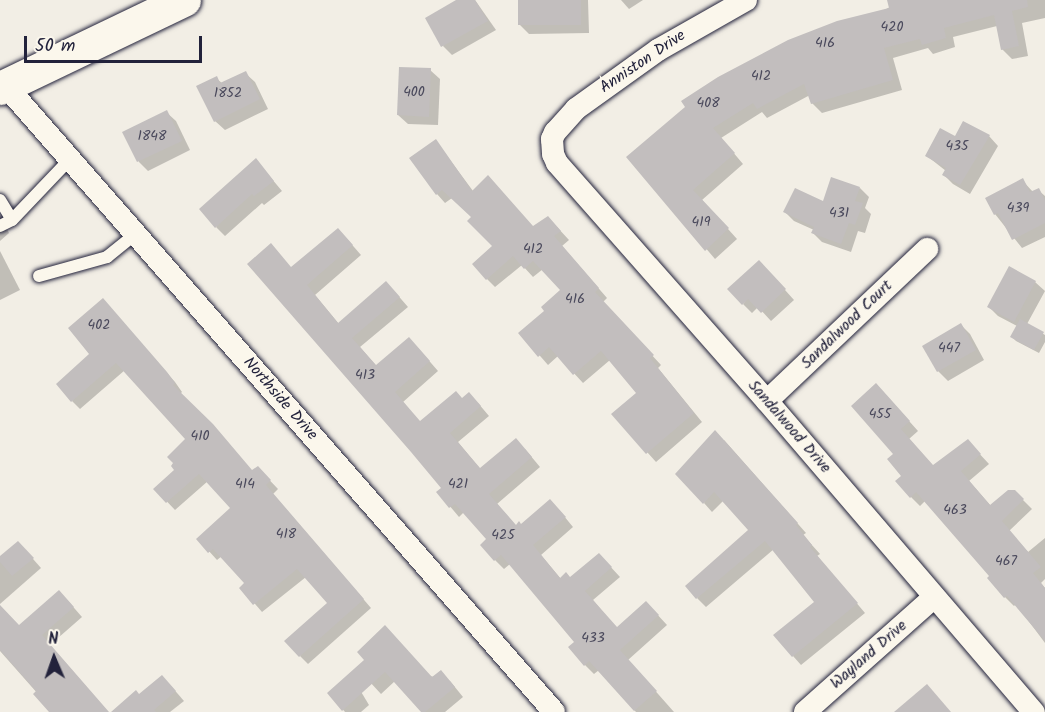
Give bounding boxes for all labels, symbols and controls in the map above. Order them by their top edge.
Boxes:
house number: 420 [881,19,903,35]
scale bar [27,24,206,62]
street label: Anniston Drive [597,26,689,98]
text: 50 m [35,32,75,61]
house number: 416 [815,35,835,51]
house number: 412 [751,68,771,84]
house number: 400 [403,84,425,100]
house number: 1852 [214,85,242,101]
house number: 408 [696,95,720,111]
house number: 1848 [138,128,166,144]
house number: 435 [945,138,969,154]
house number: 439 [1007,200,1029,216]
house number: 431 [829,205,849,221]
house number: 419 [692,214,710,230]
house number: 412 [523,241,543,257]
street label: Sandalwood Court [797,277,897,373]
house number: 416 [565,291,585,307]
house number: 402 [88,317,110,333]
house number: 447 [938,340,960,356]
street label: Northside Drive [239,354,321,444]
house number: 413 [355,367,375,383]
street label: Sandalwood Drive [743,377,835,477]
house number: 455 [869,406,891,422]
house number: 410 [190,428,210,444]
house number: 414 [235,476,255,492]
house number: 421 [448,476,468,492]
house number: 463 [943,502,967,518]
house number: 418 [276,526,296,542]
house number: 425 [491,527,515,543]
house number: 467 [995,553,1017,569]
street label: Wayland Drive [827,617,911,693]
text: N [48,627,59,652]
north arrow [24,628,84,688]
house number: 433 [581,630,605,646]

